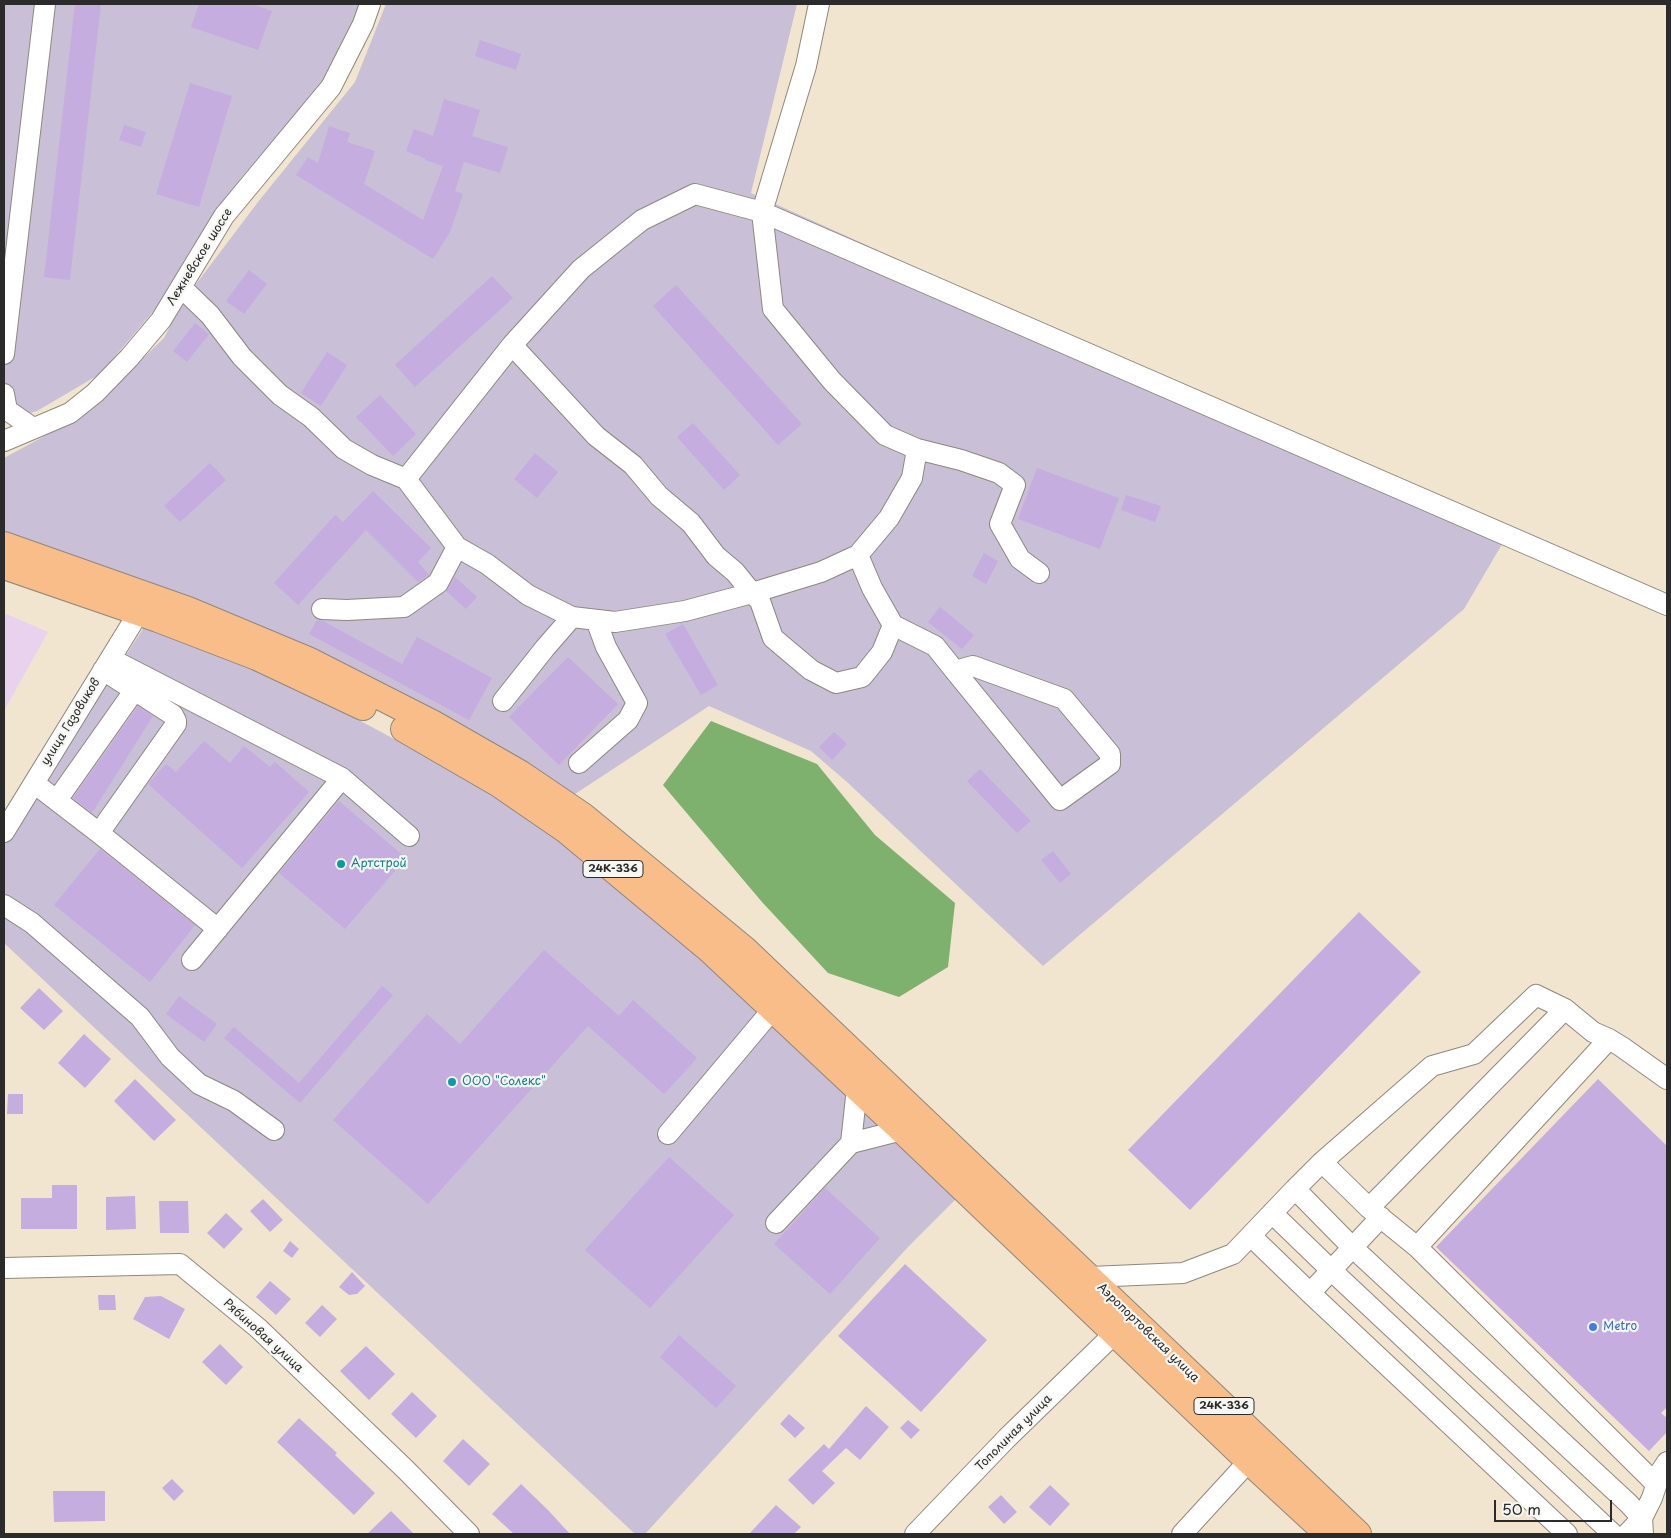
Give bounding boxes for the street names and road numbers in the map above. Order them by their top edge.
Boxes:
street label: Лежневское шоссе [164,206,236,308]
street label: улица Газовиков [38,676,104,768]
road number: 24К-336 [583,861,643,878]
street label: Аэропортовская улица [1094,1280,1202,1386]
street label: Рябиновая улица [220,1296,306,1376]
street label: Тополиная улица [973,1392,1055,1474]
road number: 24К-336 [1194,1398,1254,1414]

